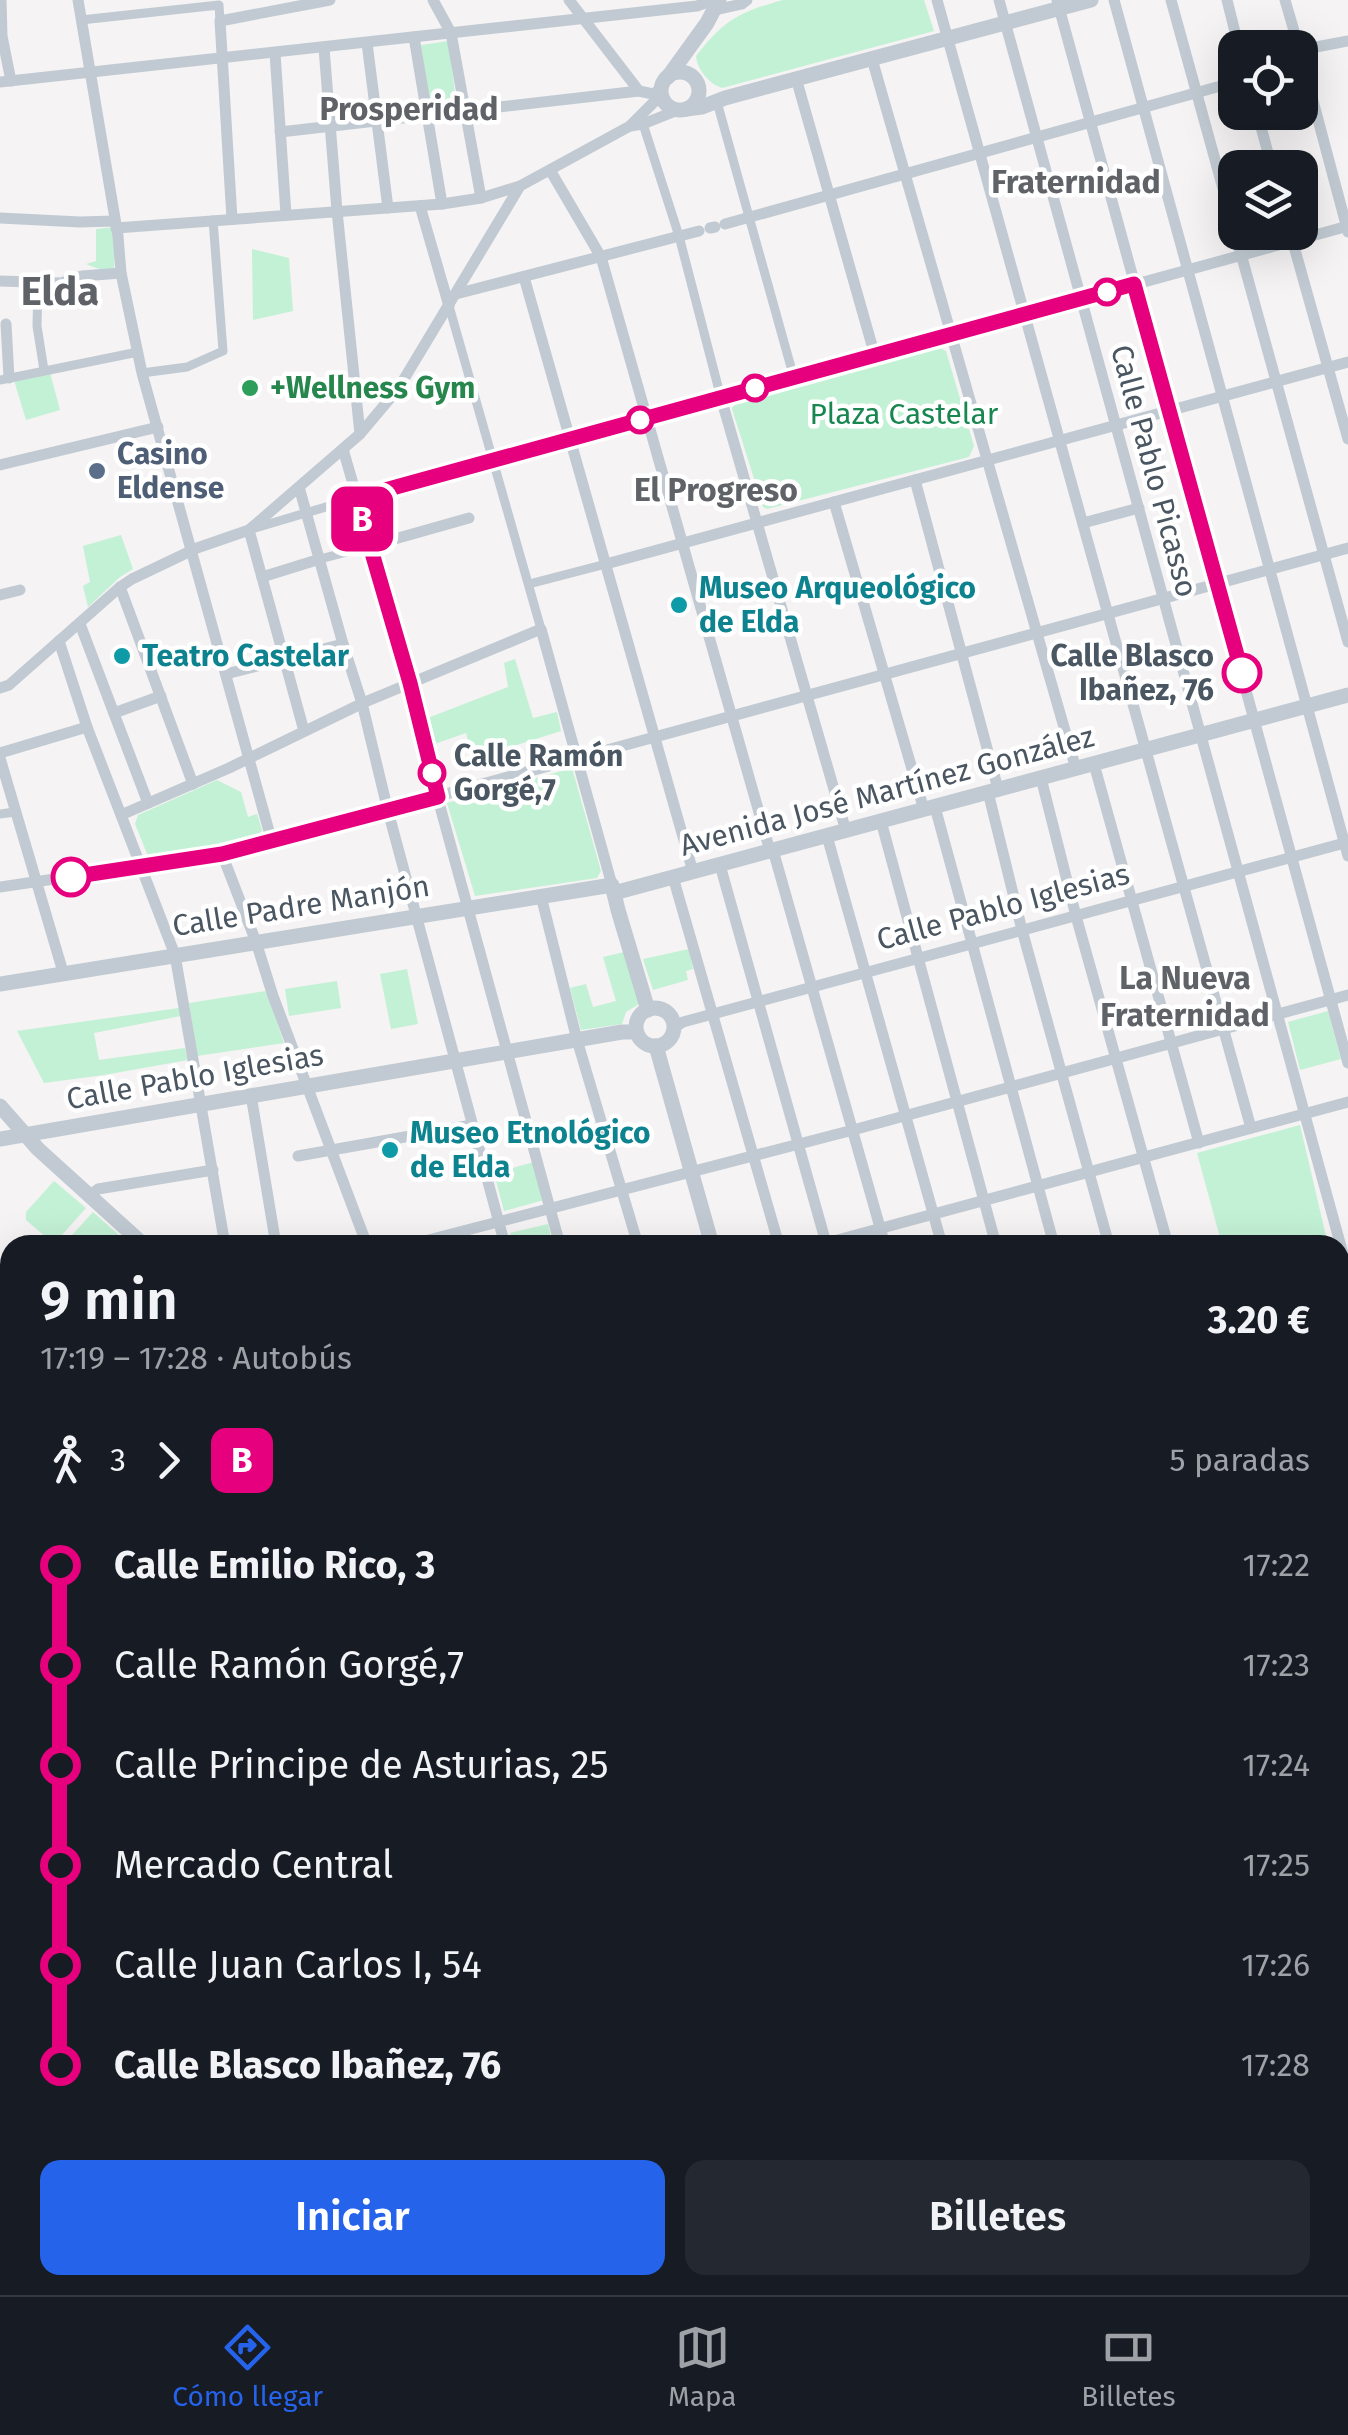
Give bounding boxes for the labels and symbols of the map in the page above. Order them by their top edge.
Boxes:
district label: Prosperidad [319,90,499,128]
district label: Fraternidad [991,163,1161,201]
district label: Elda [21,268,99,316]
unlabelled marker [1094,279,1120,305]
street label: Calle Pablo Picasso [1103,341,1205,601]
place label: +Wellness Gym [270,370,475,406]
unlabelled marker [742,375,768,401]
marker: +Wellness Gym [239,377,261,399]
park label: Plaza Castelar [810,396,999,432]
unlabelled marker [627,407,653,433]
place label: Casino Eldense [117,436,224,506]
marker: Casino Eldense [86,460,108,482]
district label: El Progreso [634,471,798,509]
line badge: B [330,486,394,552]
place label: Museo Arqueológico de Elda [699,570,976,640]
marker: Museo Arqueológico de Elda [668,594,690,616]
place label: Teatro Castelar [142,638,350,674]
place label: Calle Blasco Ibañez, 76 [1050,638,1214,708]
marker: Teatro Castelar [111,645,133,667]
marker: Calle Blasco Ibañez, 76 [1223,654,1261,692]
street label: Avenida José Martínez González [676,718,1098,864]
place label: Calle Ramón Gorgé,7 [454,738,623,808]
marker: Calle Ramón Gorgé,7 [419,760,445,786]
street label: Calle Pablo Iglesias [873,856,1133,958]
unlabelled marker [52,858,90,896]
street label: Calle Padre Manjón [170,868,432,944]
district label: La Nueva Fraternidad [1100,959,1270,1034]
street label: Calle Pablo Iglesias [64,1037,326,1117]
place label: Museo Etnológico de Elda [410,1115,651,1185]
marker: Museo Etnológico de Elda [379,1139,401,1161]

